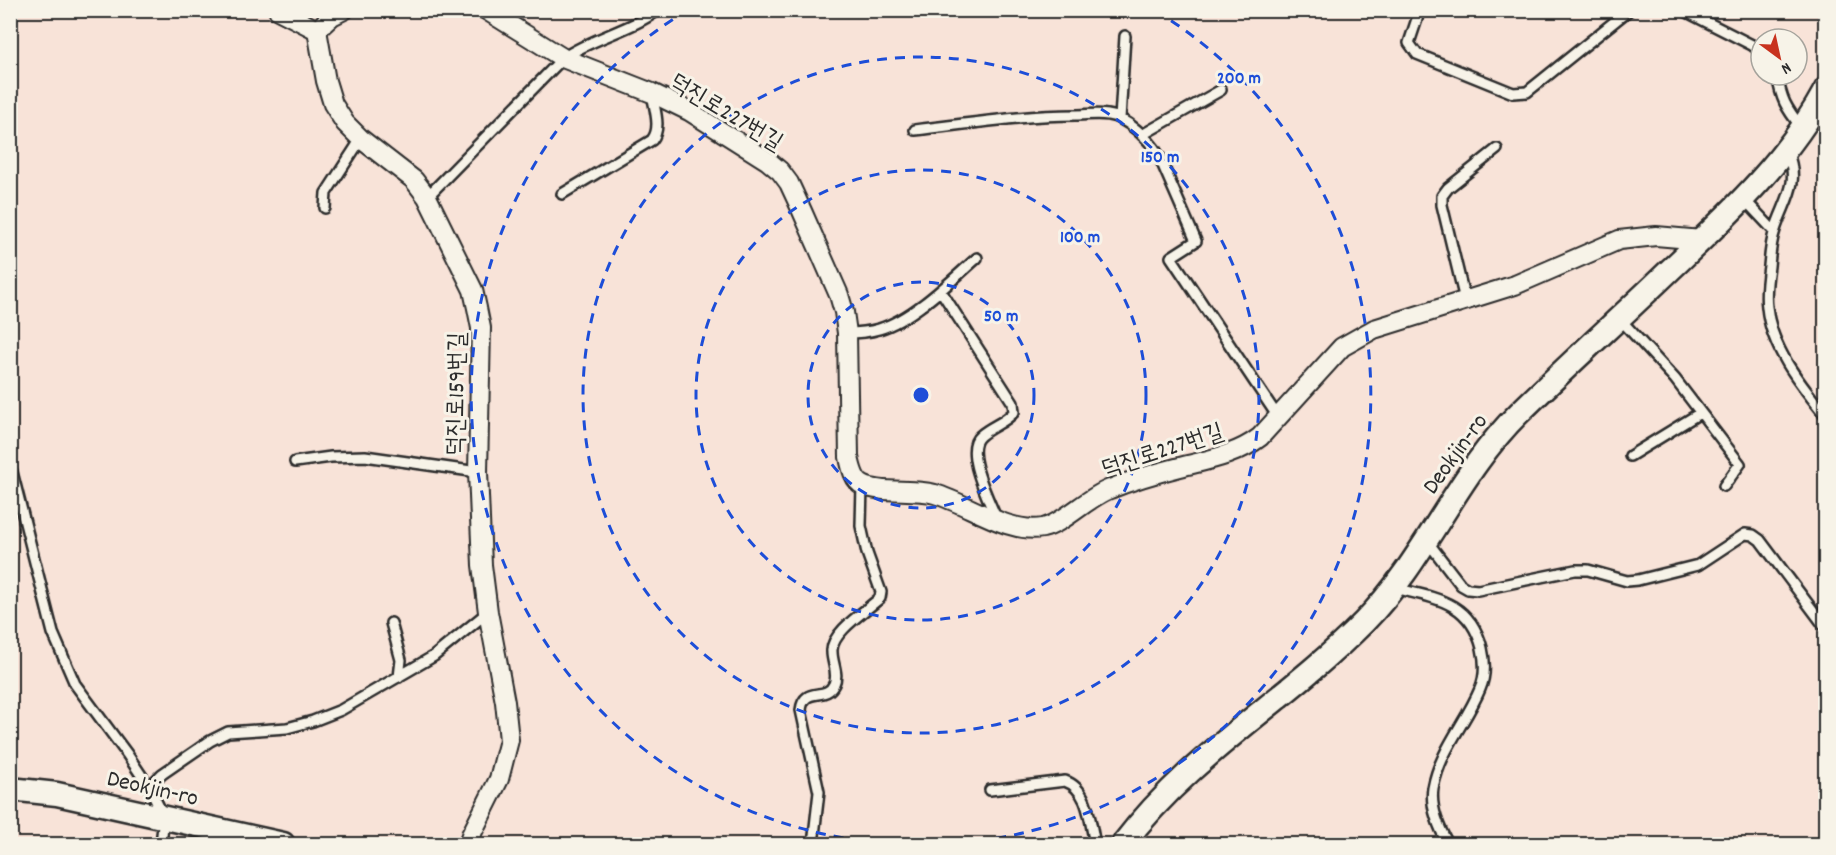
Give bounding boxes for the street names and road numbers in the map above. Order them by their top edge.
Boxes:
street label: 덕진로227번길 [662,66,789,161]
street label: 덕진로159번길 [440,332,476,456]
street label: Deokjin-ro [1415,407,1498,502]
street label: 덕진로227번길 [1097,416,1228,488]
street label: Deokjin-ro [103,763,201,817]

